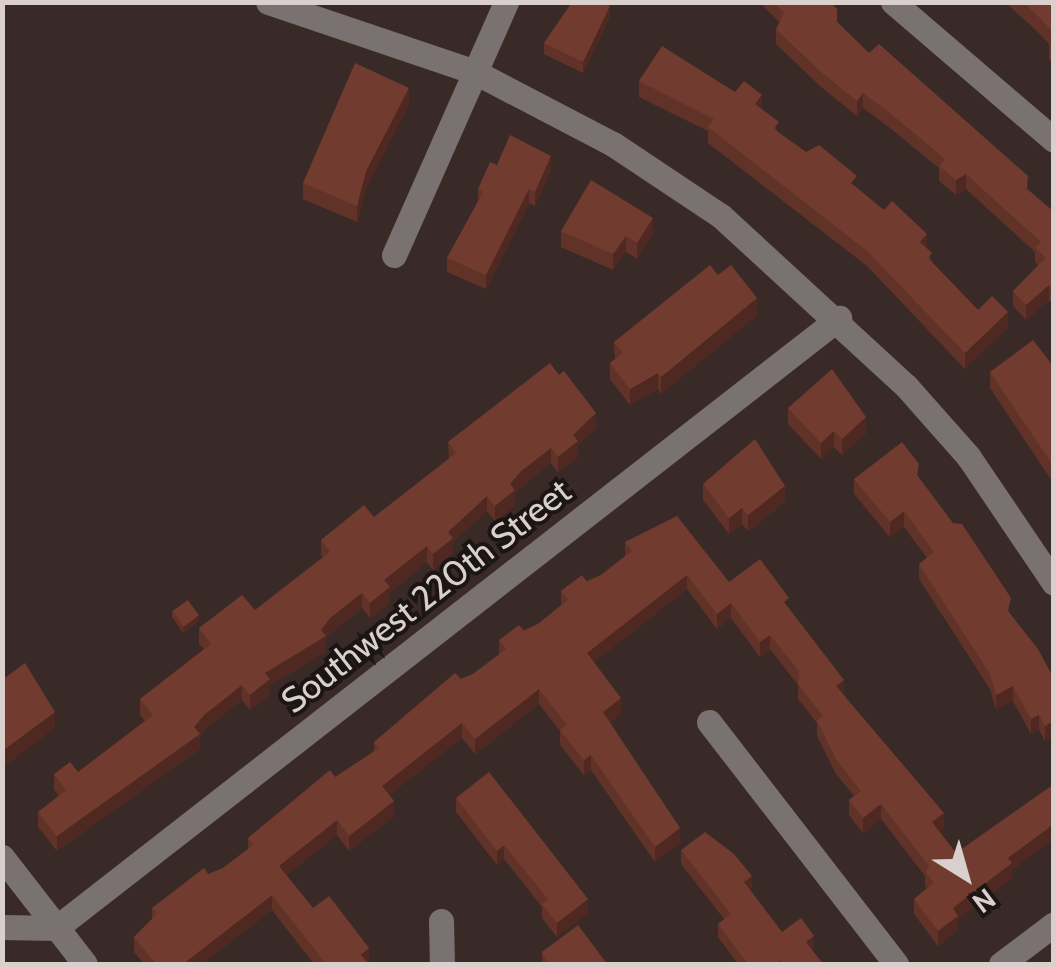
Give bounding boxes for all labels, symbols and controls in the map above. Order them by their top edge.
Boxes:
street label: Southwest 220th Street [273,470,579,722]
north arrow [916,827,1016,927]
text: N [966,881,1002,920]

